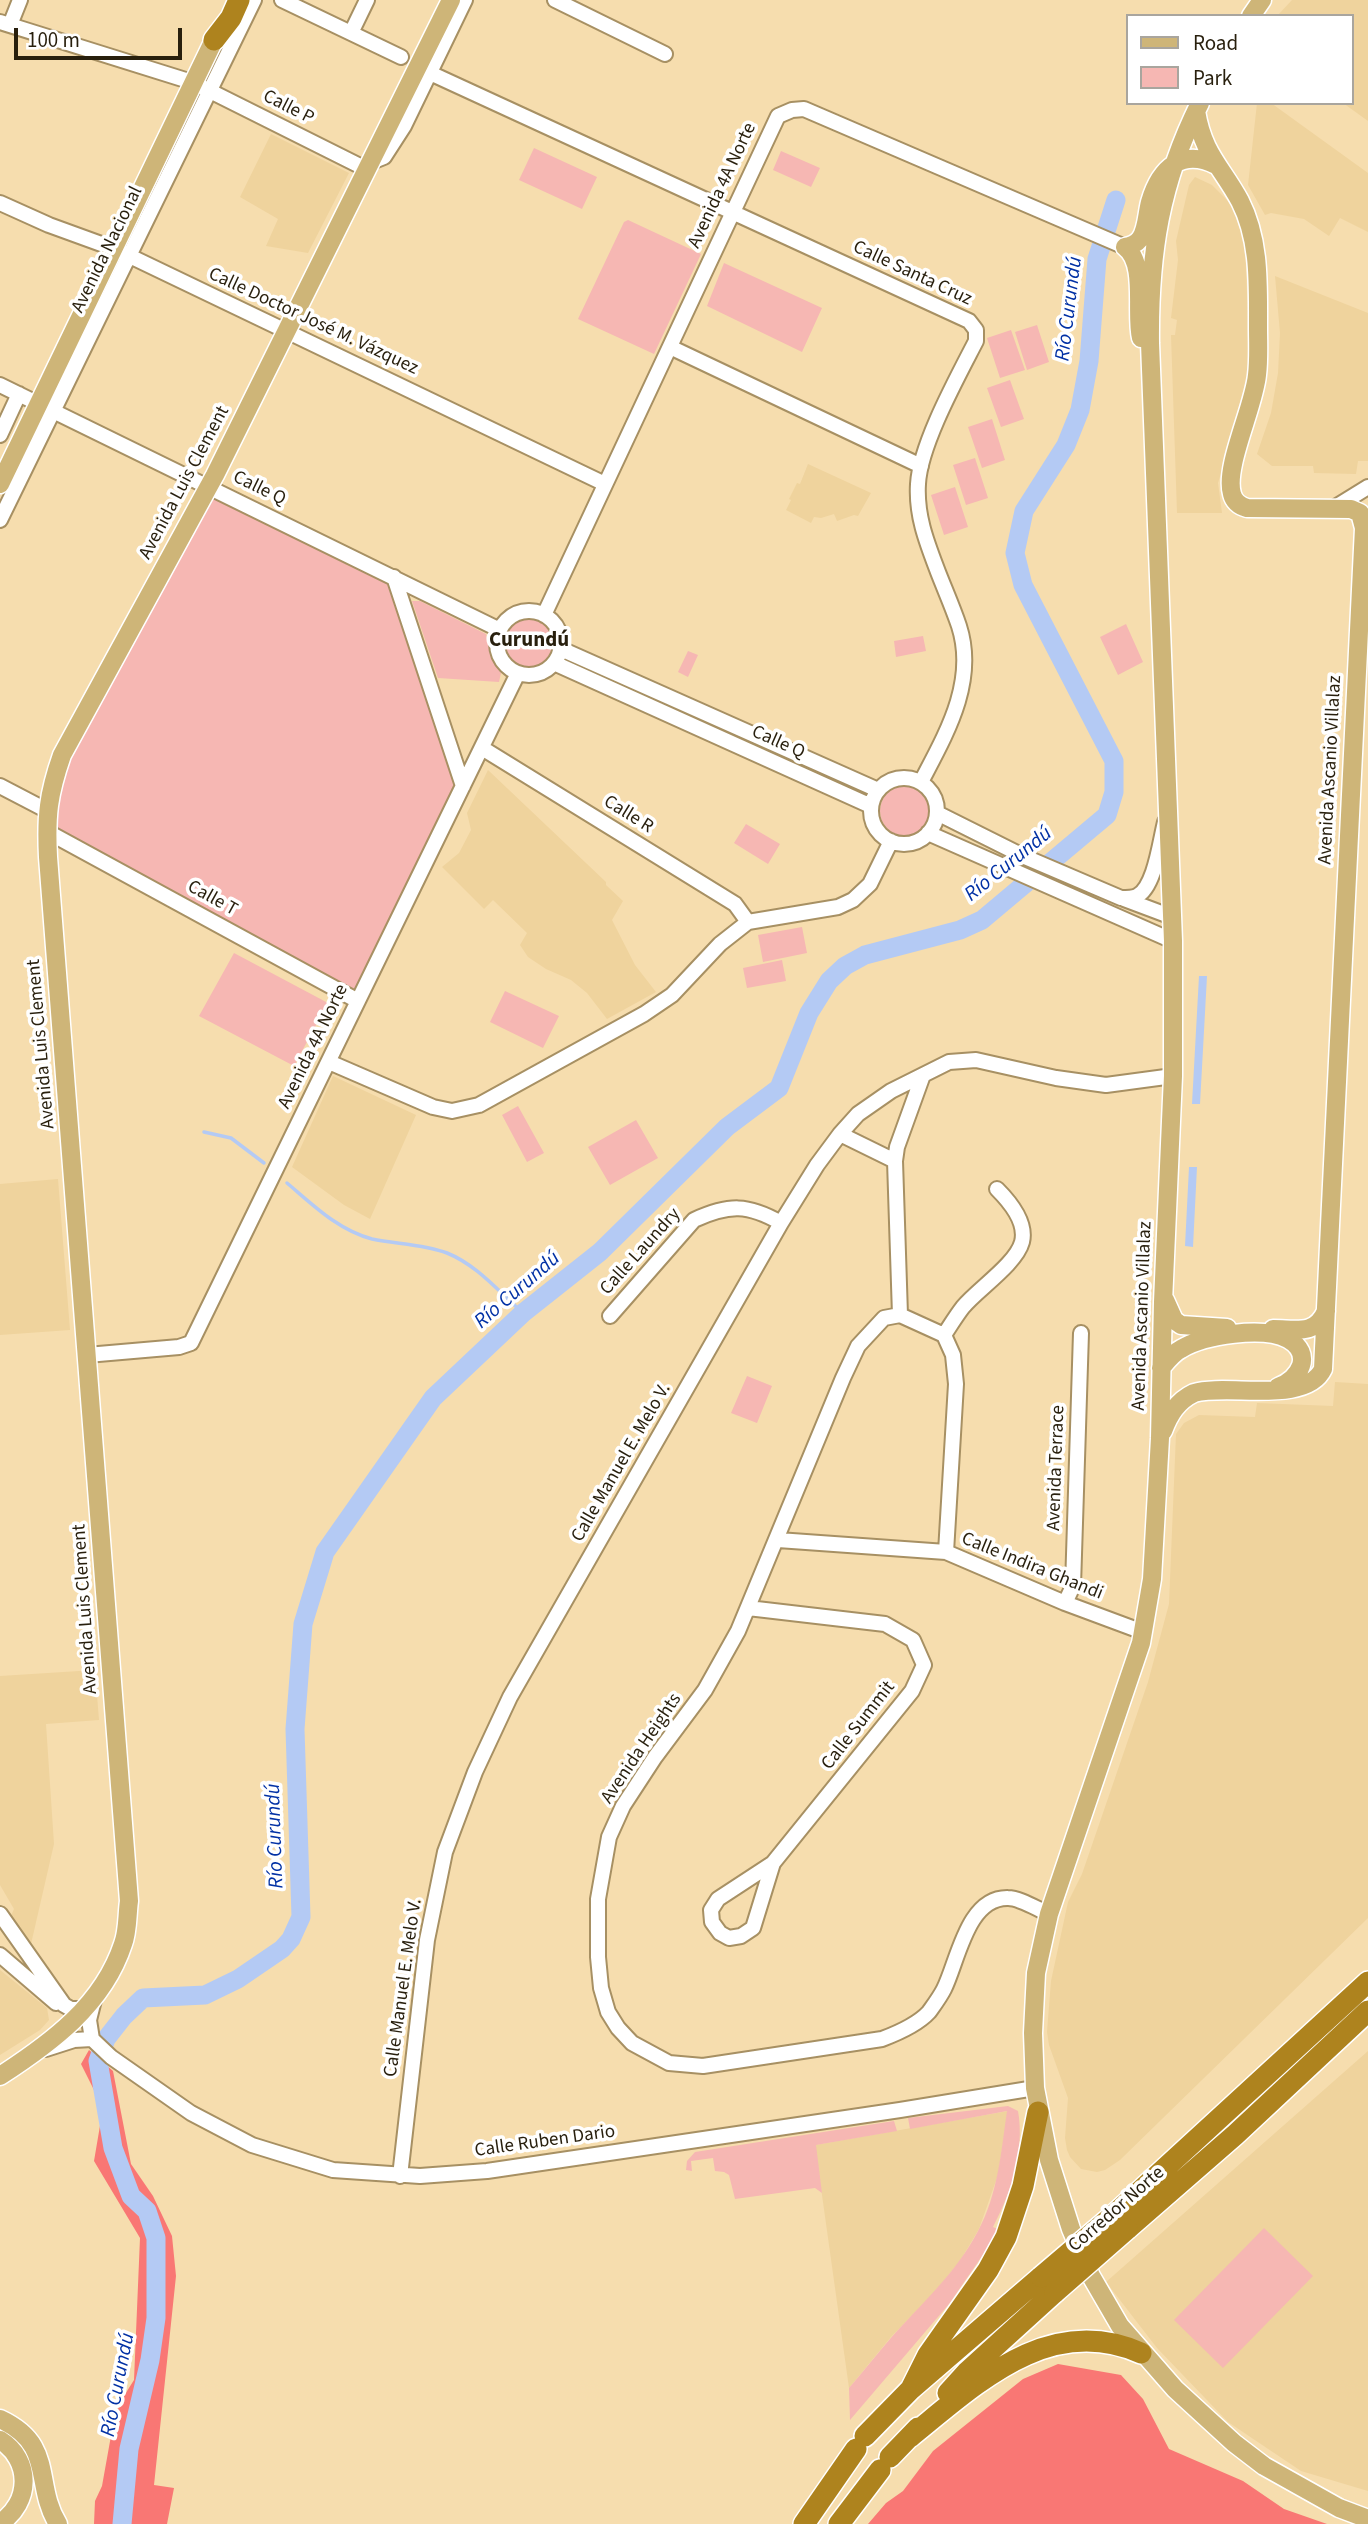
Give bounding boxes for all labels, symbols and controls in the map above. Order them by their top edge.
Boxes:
scale bar [18,14,186,58]
legend [1126,14,1354,105]
text: 100 m [27,25,80,55]
text: Road [1193,28,1238,58]
text: Park [1193,63,1232,93]
street label: Calle P [259,86,317,130]
street label: Avenida 4A Norte [684,120,762,252]
street label: Avenida Nacional [68,183,148,317]
street label: Calle Santa Cruz [849,236,975,312]
water label: Río Curundú [1051,255,1089,363]
street label: Calle Doctor José M. Vázquez [205,263,421,381]
street label: Avenida Luis Clement [135,402,235,564]
street label: Calle Q [229,466,289,512]
district label: Curundú [489,628,569,654]
street label: Avenida Ascanio Villalaz [1315,675,1347,865]
street label: Calle Q [748,721,808,765]
street label: Calle R [599,791,657,839]
water label: Río Curundú [960,822,1058,908]
street label: Calle T [183,876,241,922]
street label: Avenida Luis Clement [23,958,61,1130]
street label: Avenida 4A Norte [274,981,354,1113]
street label: Calle Laundry [596,1204,686,1300]
street label: Avenida Ascanio Villalaz [1128,1221,1158,1411]
water label: Río Curundú [470,1247,566,1335]
street label: Calle Manuel E. Melo V. [567,1380,677,1546]
street label: Avenida Terrace [1043,1405,1071,1531]
street label: Avenida Luis Clement [69,1523,103,1695]
street label: Calle Indira Ghandi [958,1528,1106,1606]
street label: Calle Summit [817,1677,901,1775]
street label: Avenida Heights [597,1690,687,1808]
water label: Río Curundú [262,1783,290,1889]
street label: Calle Manuel E. Melo V. [380,1898,428,2078]
street label: Calle Ruben Dario [473,2121,617,2163]
street label: Corredor Norte [1064,2162,1170,2258]
water label: Río Curundú [97,2331,141,2439]

